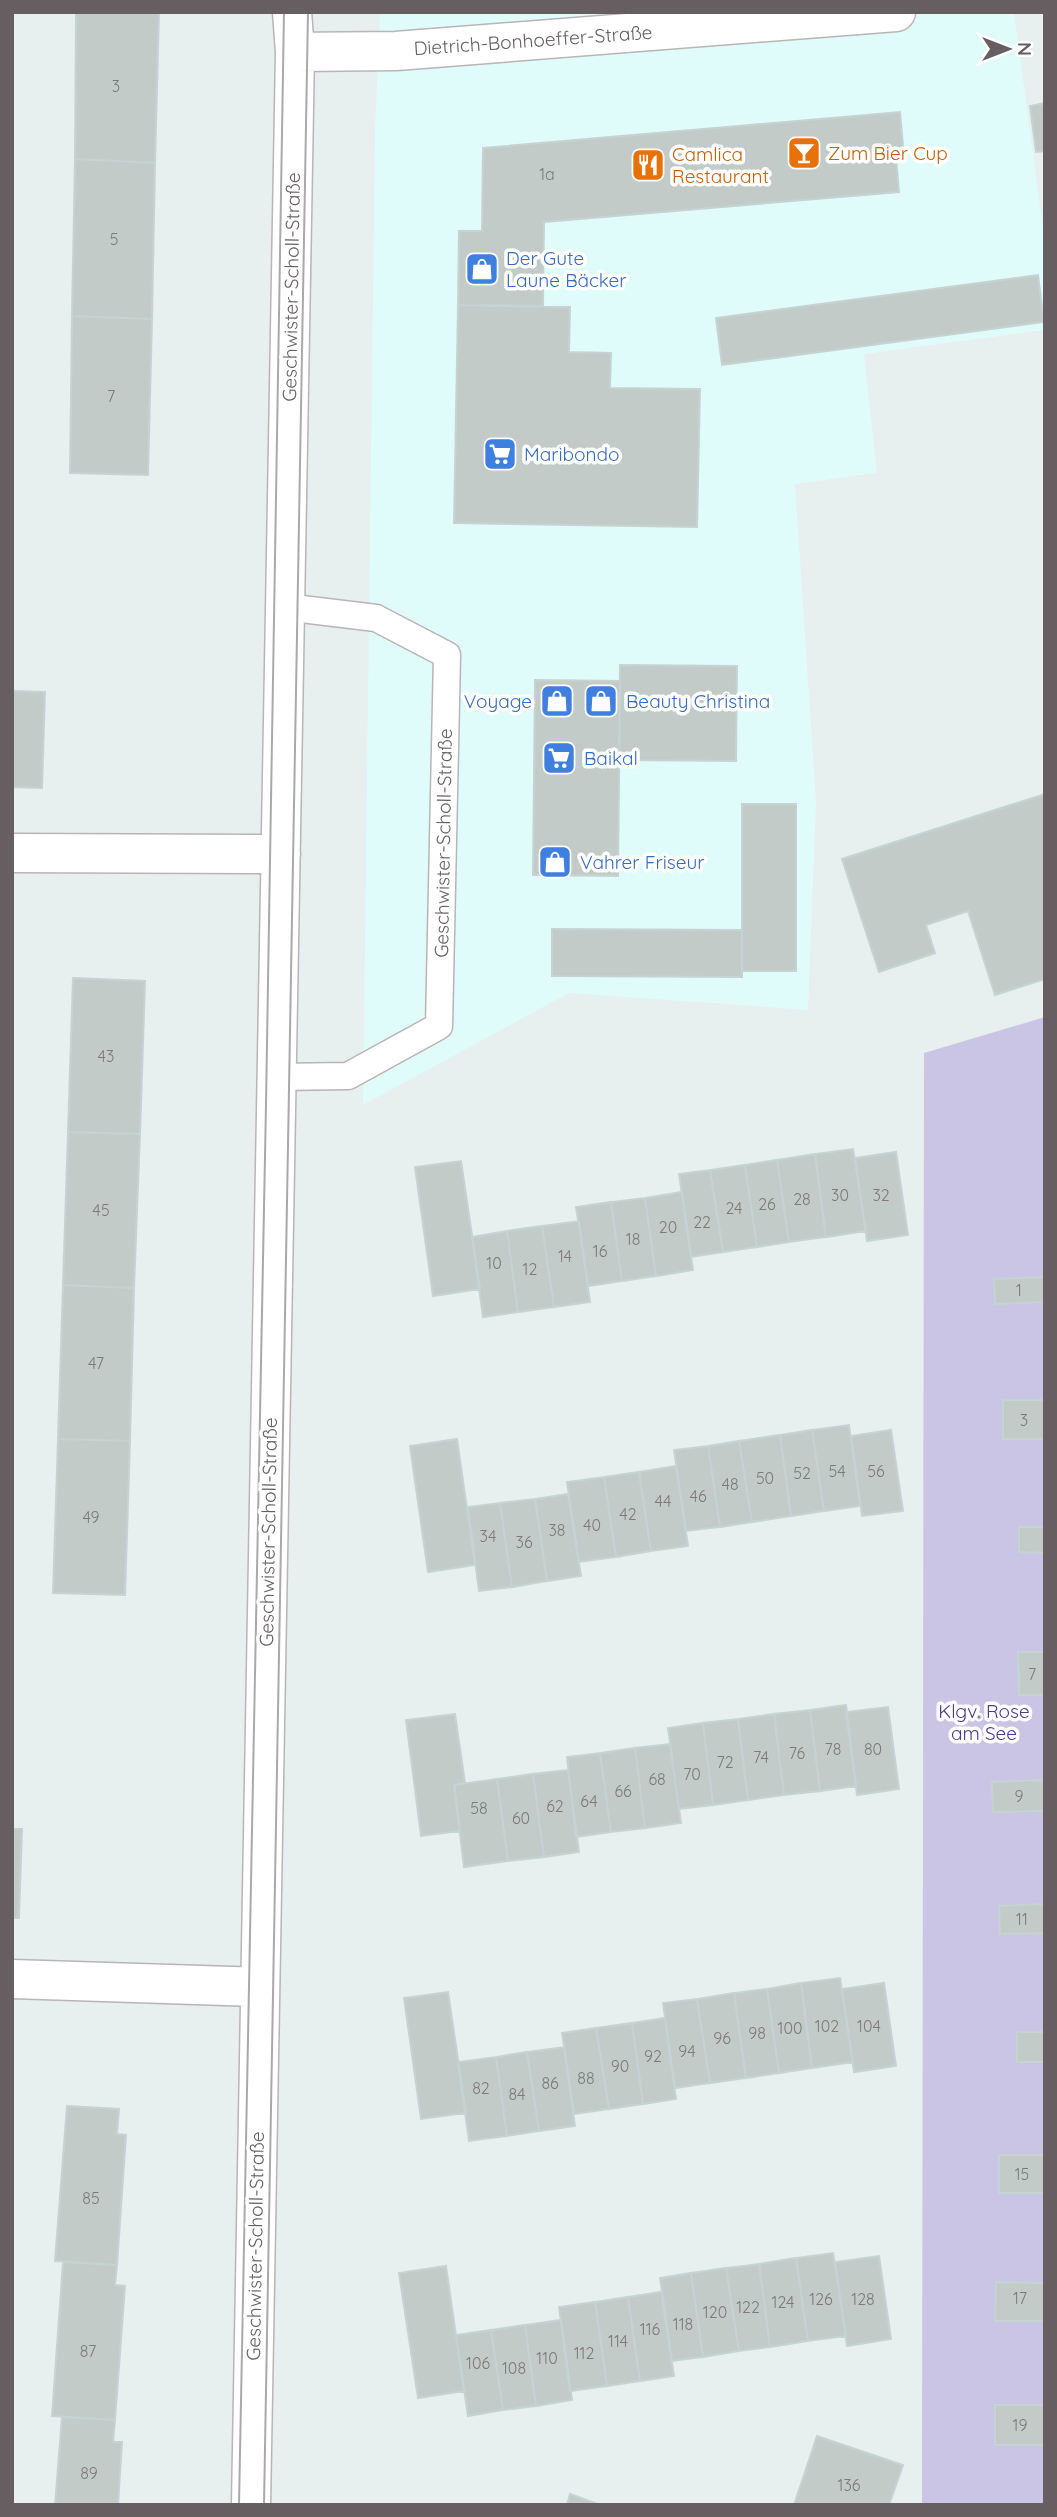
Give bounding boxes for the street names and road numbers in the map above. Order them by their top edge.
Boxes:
street label: Dietrich-Bonhoeffer-Straße [413,20,653,60]
street label: Geschwister-Scholl-Straße [277,172,305,402]
street label: Geschwister-Scholl-Straße [429,728,457,958]
street label: Geschwister-Scholl-Straße [254,1417,282,1647]
street label: Geschwister-Scholl-Straße [241,2131,269,2361]

